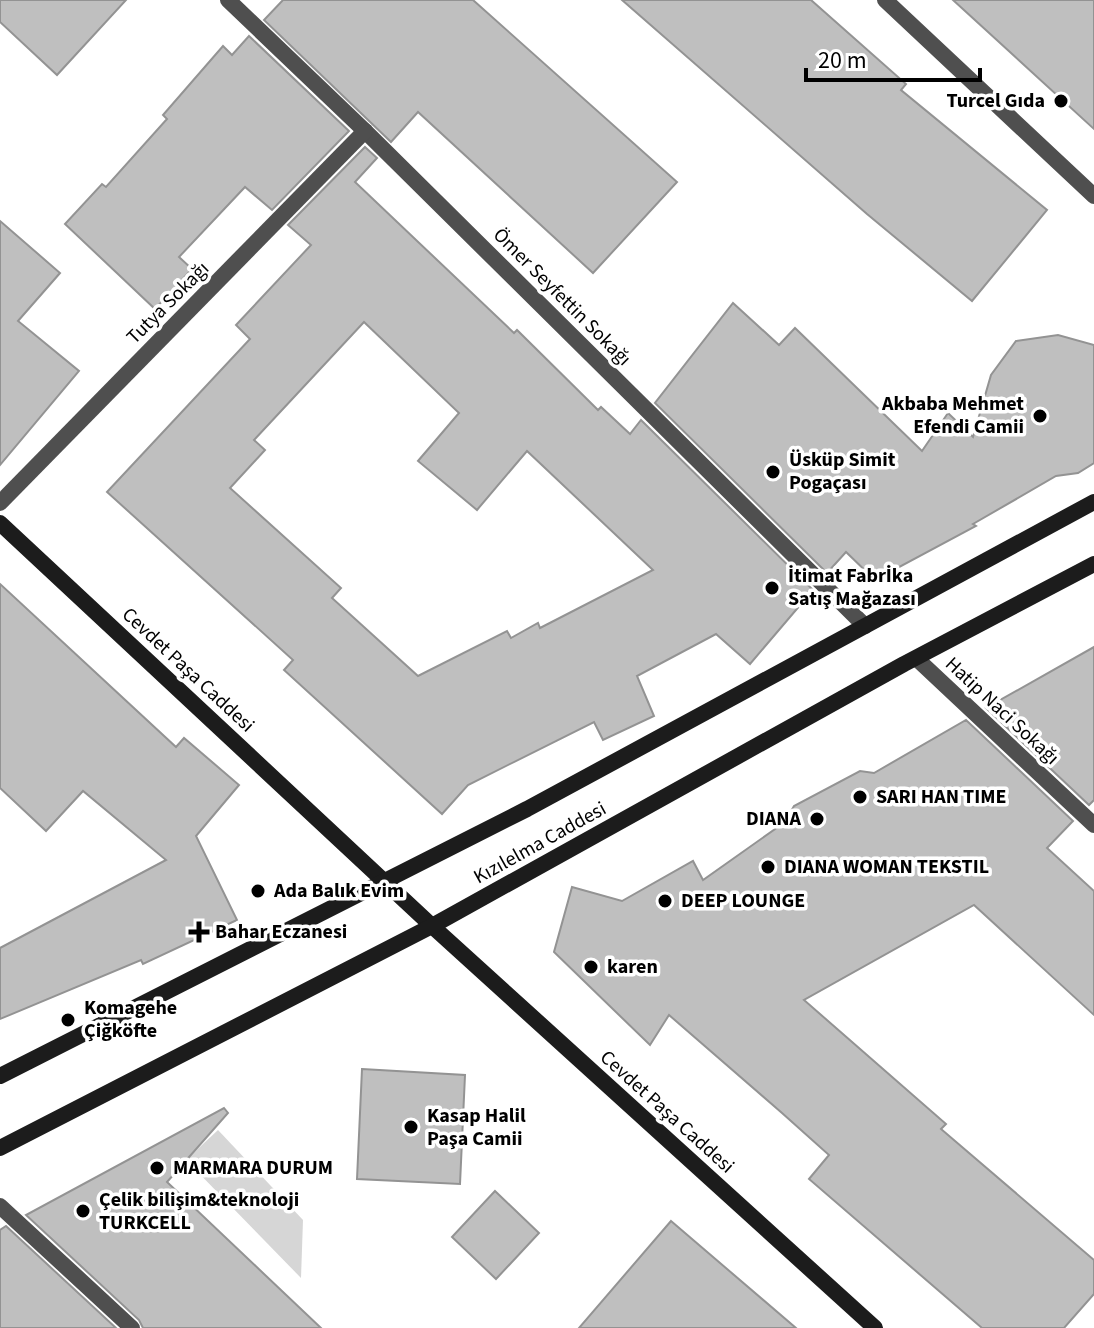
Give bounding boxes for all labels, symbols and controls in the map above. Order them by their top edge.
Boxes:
scale bar [806,32,980,82]
text: 20 m [818,43,867,78]
place label: Turcel Gıda [946,87,1045,115]
marker: Turcel Gıda [1052,92,1070,110]
street label: Ömer Seyfettin Sokağı [487,222,637,372]
street label: Tutya Sokağı [120,255,216,351]
place label: Akbaba Mehmet Efendi Camii [881,390,1024,441]
marker: Akbaba Mehmet Efendi Camii [1031,407,1049,425]
place label: Üsküp Simit Pogaçası [789,446,896,497]
marker: Üsküp Simit Pogaçası [764,463,782,481]
place label: İtimat Fabrİka Satış Mağazası [788,562,916,613]
marker: İtimat Fabrİka Satış Mağazası [763,579,781,597]
street label: Cevdet Paşa Caddesi [115,601,261,739]
street label: Hatip Naci Sokağı [939,651,1065,771]
place label: SARI HAN TIME [876,783,1006,811]
marker: SARI HAN TIME [851,788,869,806]
street label: Kızılelma Caddesi [469,795,611,891]
place label: DIANA [746,805,802,833]
marker: DIANA [808,810,826,828]
place label: DIANA WOMAN TEKSTIL [784,853,989,881]
marker: DIANA WOMAN TEKSTIL [759,858,777,876]
place label: Ada Balık Evim [273,877,404,905]
marker: Ada Balık Evim [249,882,267,900]
place label: DEEP LOUNGE [681,887,805,915]
marker: DEEP LOUNGE [656,892,674,910]
place label: Bahar Eczanesi [215,918,347,946]
marker: Bahar Eczanesi [190,923,208,941]
place label: karen [607,953,658,981]
marker: karen [582,958,600,976]
place label: Komagehe Çiğköfte [84,994,177,1045]
marker: Komagehe Çiğköfte [59,1011,77,1029]
street label: Cevdet Paşa Caddesi [594,1044,740,1180]
place label: Kasap Halil Paşa Camii [427,1102,526,1153]
marker: Kasap Halil Paşa Camii [402,1118,420,1136]
place label: MARMARA DURUM [173,1154,333,1182]
marker: MARMARA DURUM [148,1159,166,1177]
place label: Çelik bilişim&teknoloji TURKCELL [99,1186,299,1237]
marker: Çelik bilişim&teknoloji TURKCELL [74,1202,92,1220]

